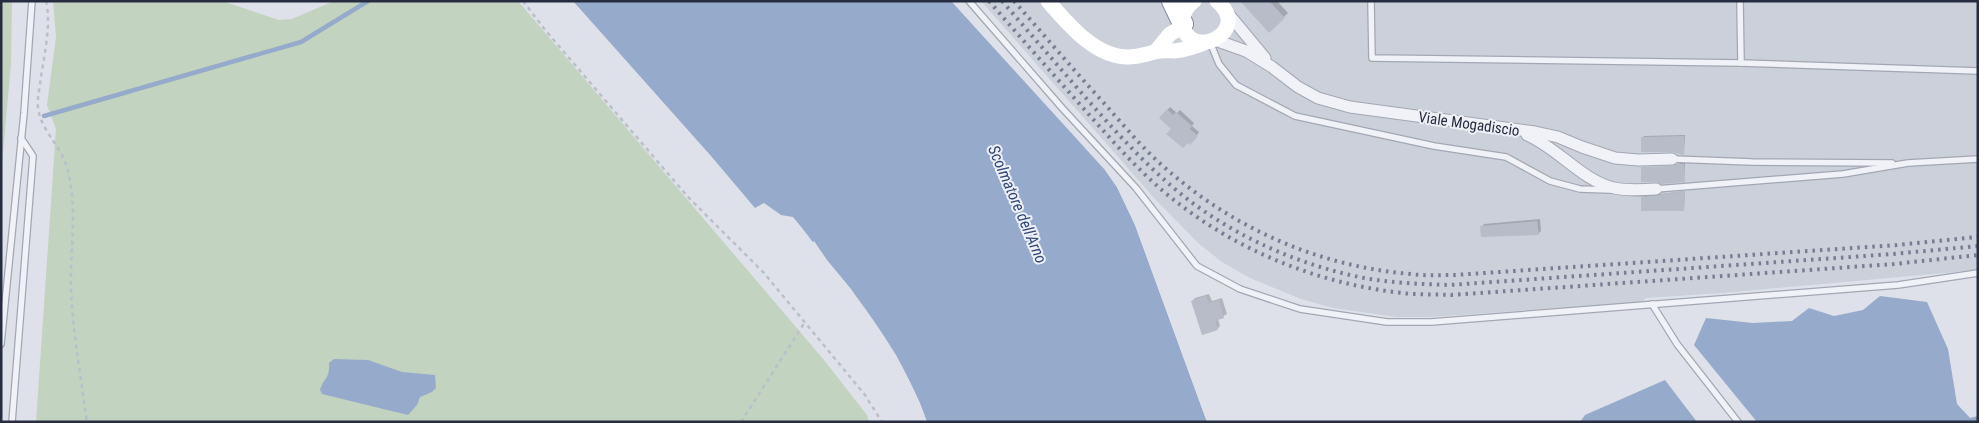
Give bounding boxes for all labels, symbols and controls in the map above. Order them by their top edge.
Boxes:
street label: Viale Mogadiscio [1417,108,1521,140]
water label: Scolmatore dell'Arno [984,142,1051,266]

